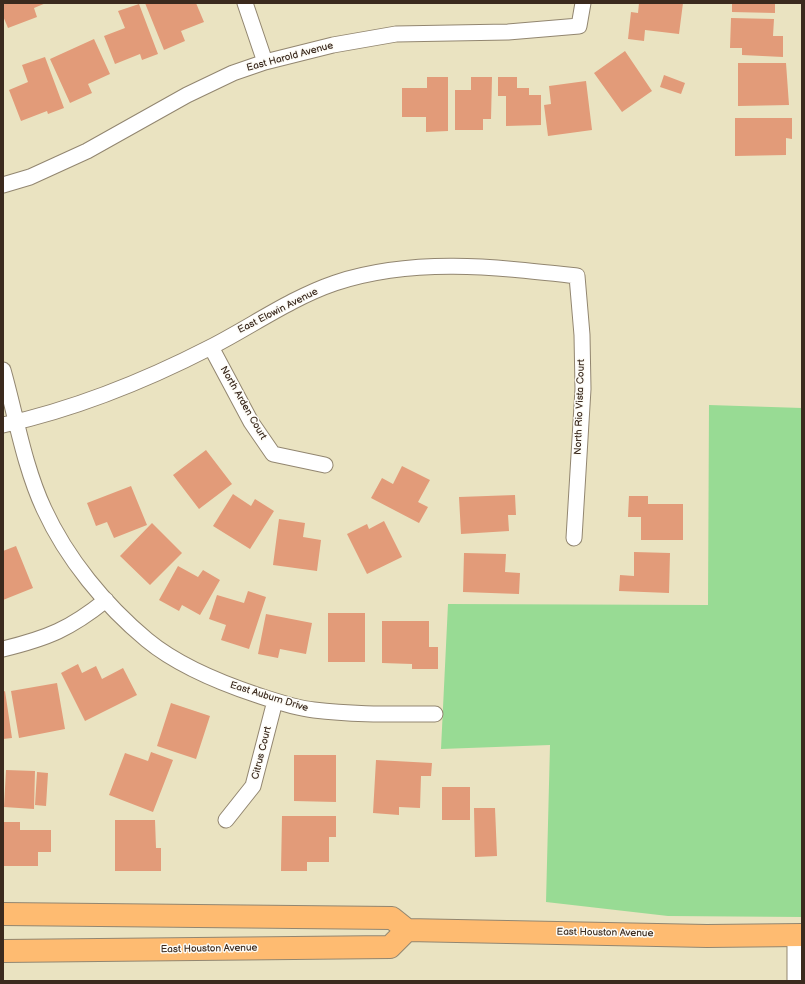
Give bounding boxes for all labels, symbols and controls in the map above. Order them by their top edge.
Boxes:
street label: East Harold Avenue [245,40,335,74]
street label: East Elowin Avenue [236,286,320,336]
street label: North Rio Vista Court [572,359,588,455]
street label: North Arden Court [217,364,269,442]
street label: East Auburn Drive [228,679,310,715]
street label: Citrus Court [250,725,274,781]
street label: East Houston Avenue [557,926,653,940]
street label: East Houston Avenue [161,942,257,956]

